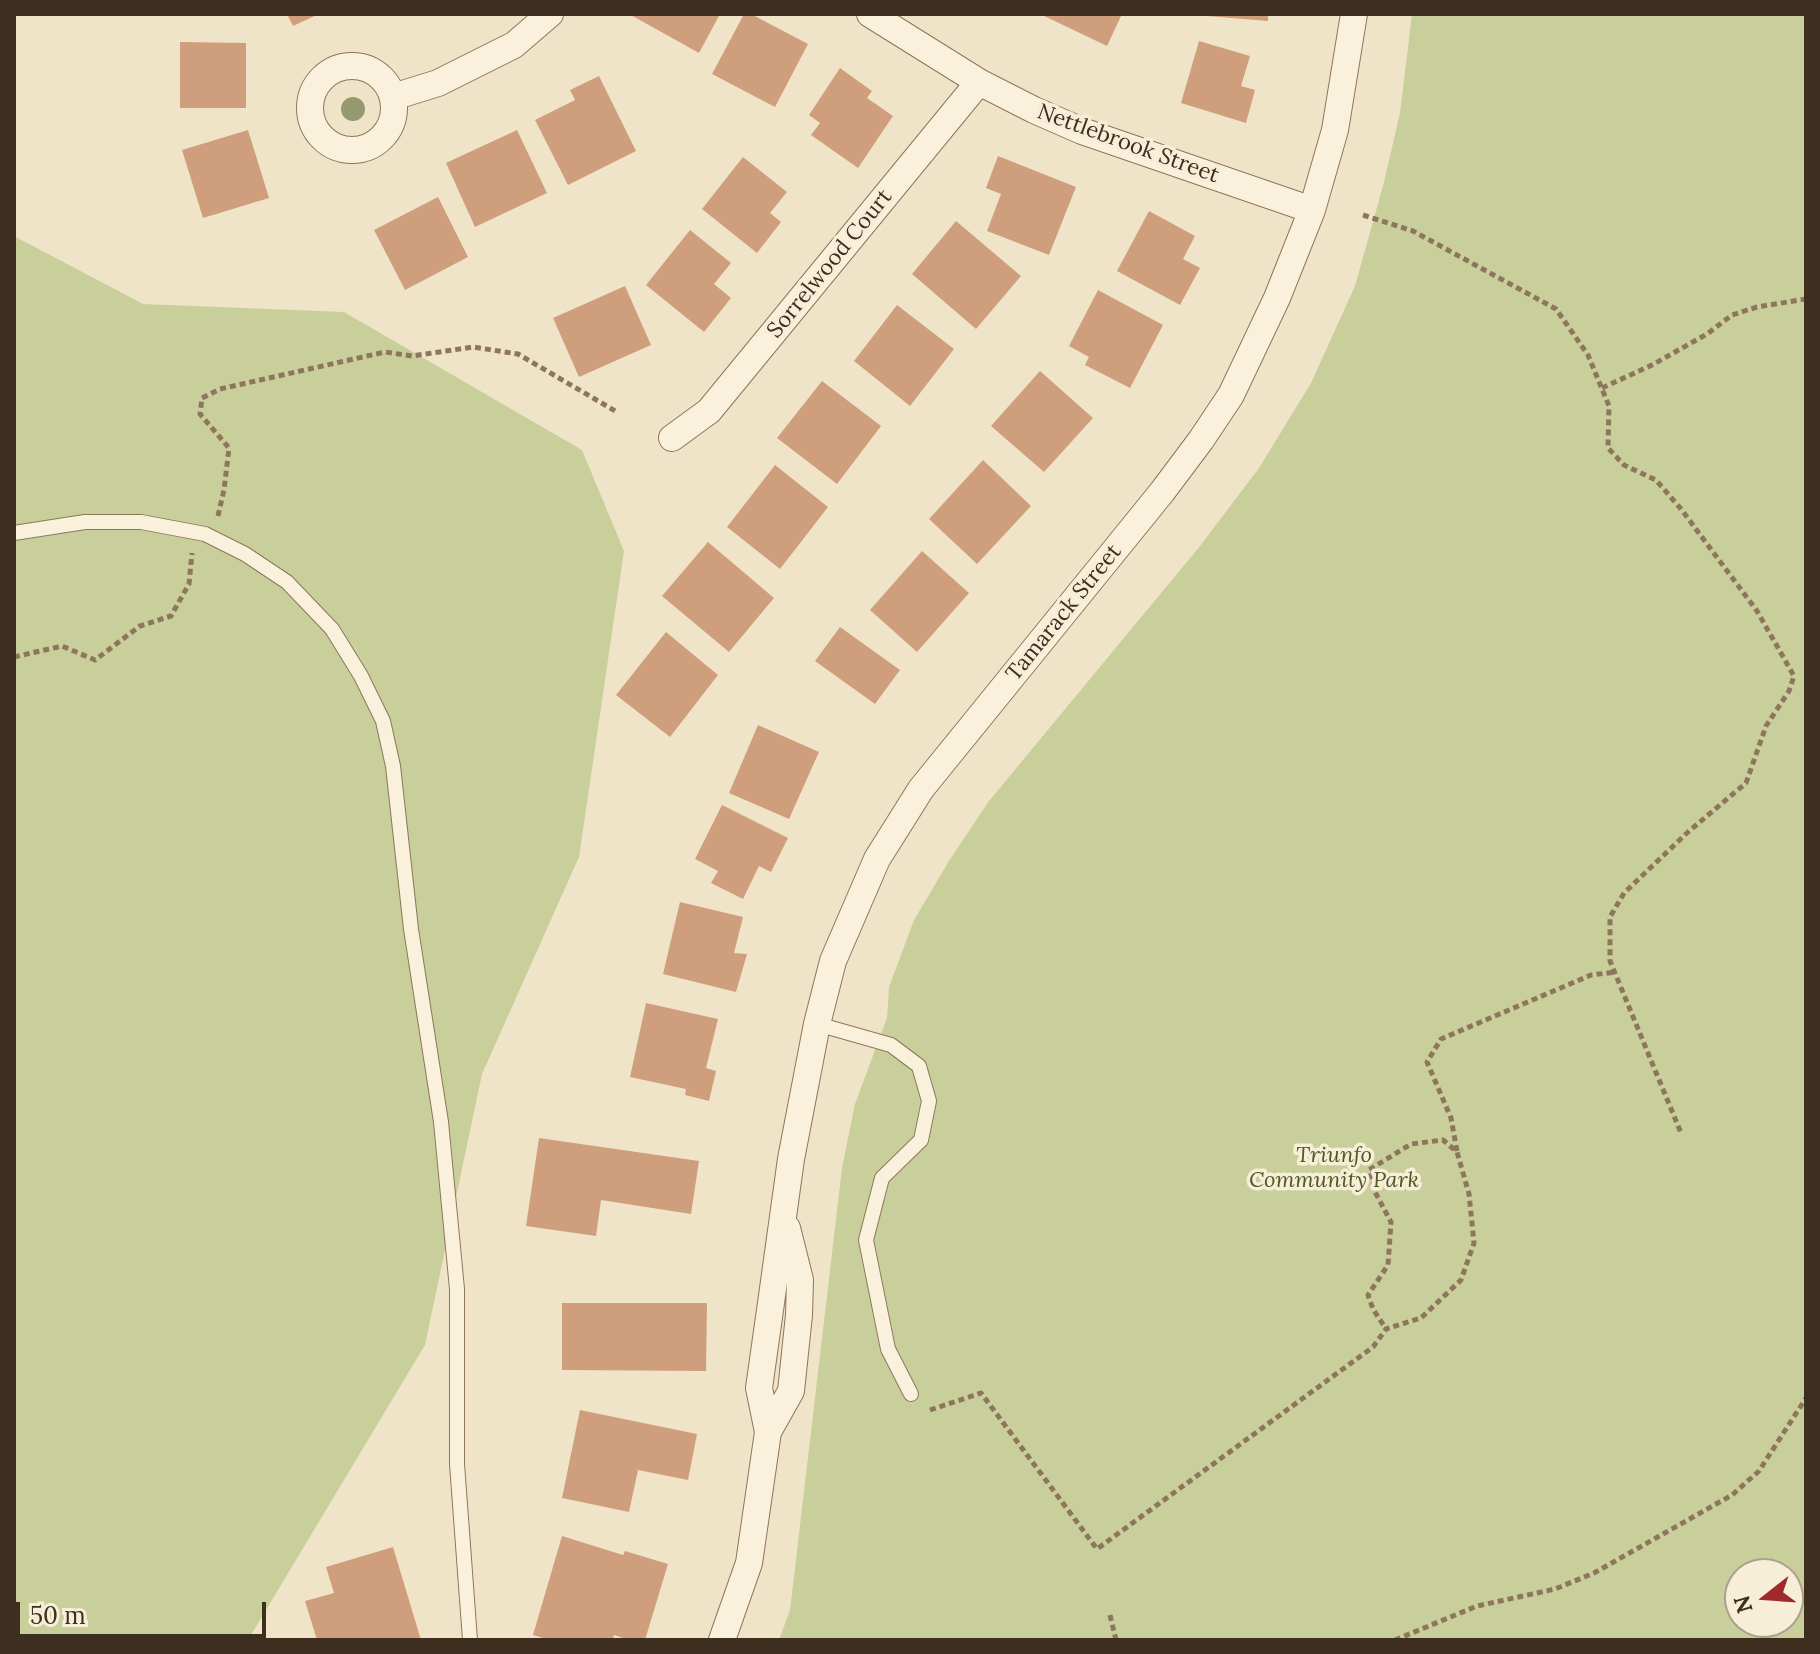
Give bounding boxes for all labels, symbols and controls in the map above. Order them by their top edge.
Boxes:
street label: Nettlebrook Street [1034,99,1222,189]
street label: Sorrelwood Court [762,184,898,344]
street label: Tamarack Street [1001,539,1127,687]
park label: Triunfo Community Park [1249,1143,1419,1194]
north arrow [1724,1558,1804,1638]
scale bar [20,1586,270,1636]
text: N [1727,1592,1759,1617]
text: 50 m [30,1600,86,1631]

